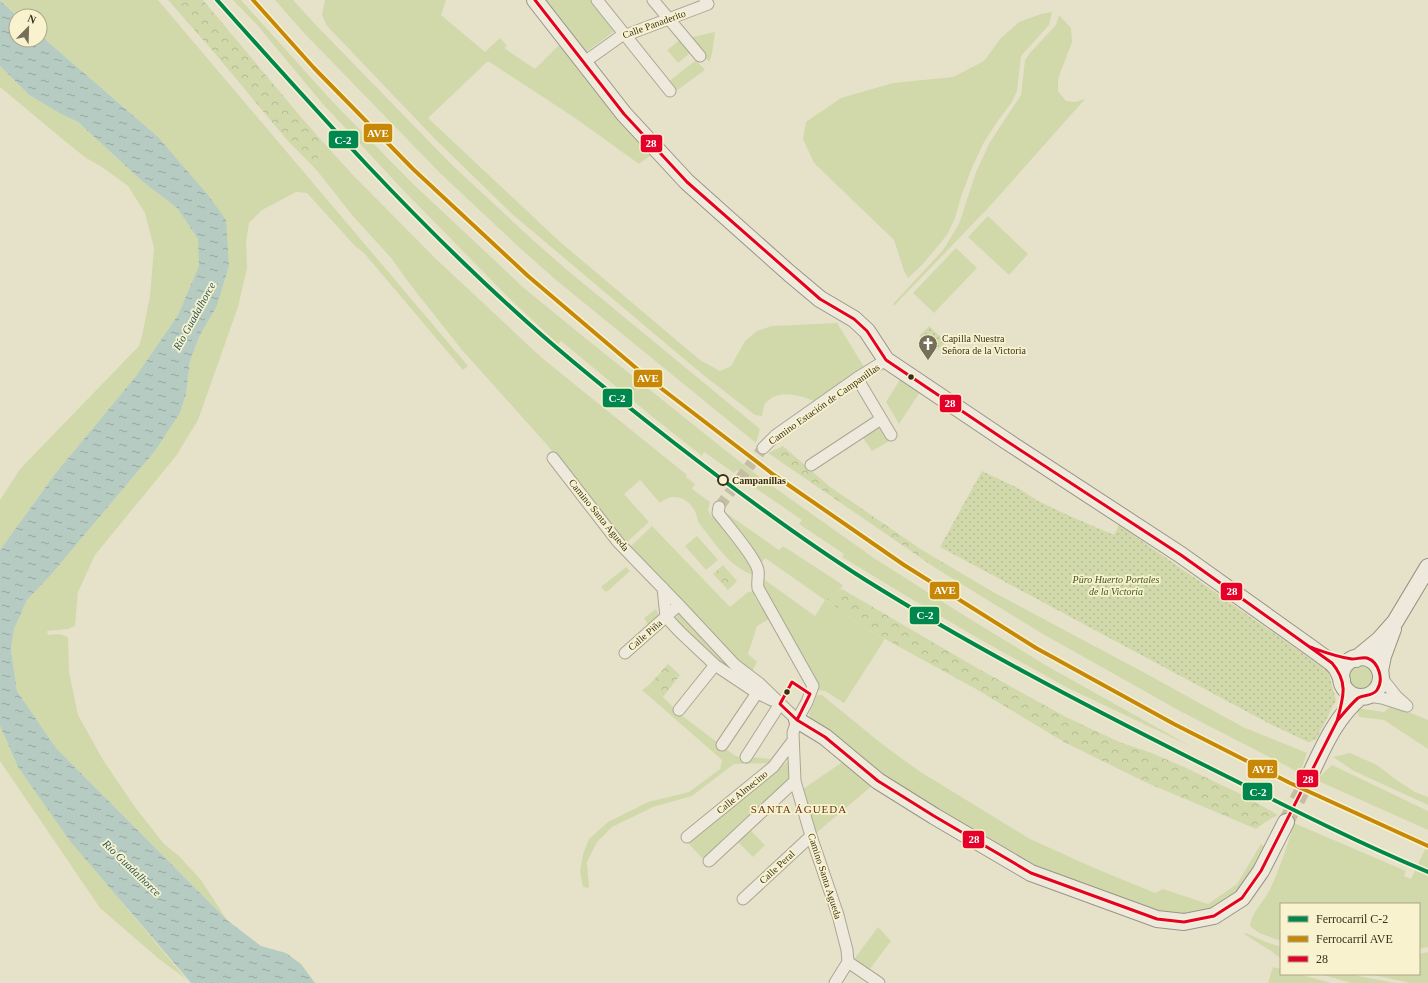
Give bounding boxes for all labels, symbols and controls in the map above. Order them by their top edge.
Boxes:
street label: Calle Panaderito [621,7,687,41]
north arrow [8,8,48,48]
text: N [26,12,38,26]
line badge: AVE [363,123,393,143]
text: AVE [367,127,389,139]
line badge: C-2 [328,130,359,149]
text: C-2 [334,134,352,146]
line badge: 28 [640,134,663,153]
text: 28 [646,137,657,149]
water label: Río Guadalhorce [170,280,218,353]
church icon: Capilla Nuestra Señora de la Victoria [917,333,939,361]
place label: Capilla Nuestra Señora de la Victoria [942,333,1026,356]
street label: Camino Estación de Campanillas [766,361,882,447]
line badge: AVE [633,369,663,388]
text: AVE [637,372,659,384]
unlabelled marker [906,372,916,382]
line badge: C-2 [602,388,633,408]
text: C-2 [608,392,626,404]
line badge: 28 [939,394,962,413]
text: 28 [945,397,956,409]
marker: Campanillas [717,474,729,486]
place label: Campanillas [732,475,786,486]
street label: Camino Santa Agueda [567,477,632,554]
park label: Püro Huerto Portales de la Victoria [1072,574,1160,597]
line badge: AVE [929,581,960,600]
line badge: 28 [1220,582,1243,601]
text: AVE [934,584,956,596]
text: 28 [1227,585,1238,597]
line badge: C-2 [909,606,940,625]
text: C-2 [916,609,934,621]
street label: Calle Piña [626,617,665,653]
unlabelled marker [782,687,792,697]
line badge: AVE [1247,759,1278,779]
text: AVE [1252,763,1274,775]
street label: Calle Almecino [714,768,770,816]
line badge: 28 [1296,769,1319,788]
text: 28 [1303,773,1314,785]
line badge: C-2 [1242,782,1273,801]
text: C-2 [1249,786,1267,798]
district label: SANTA ÁGUEDA [751,803,847,815]
line badge: 28 [962,830,985,849]
street label: Camino Santa Agueda [806,832,844,921]
text: 28 [969,833,980,845]
water label: Río Guadalhorce [100,837,163,899]
street label: Calle Peral [757,848,797,886]
legend [1280,903,1420,975]
text: Ferrocarril C-2 [1316,912,1388,926]
text: Ferrocarril AVE [1316,932,1393,946]
text: 28 [1316,952,1328,966]

